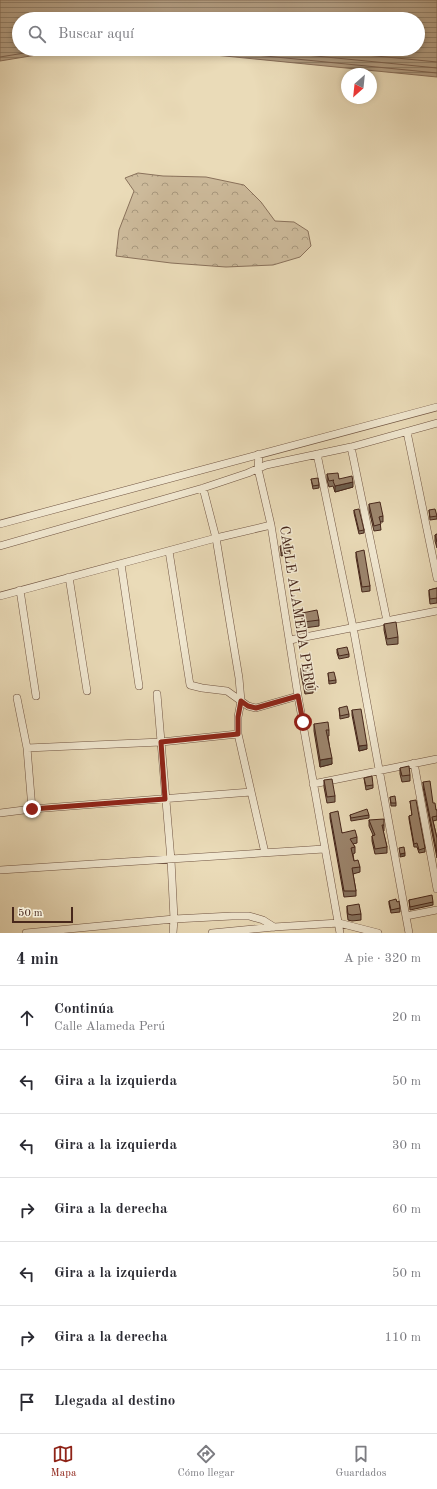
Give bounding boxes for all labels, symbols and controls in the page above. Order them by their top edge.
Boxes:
search box [12,12,425,56]
icon: search [26,23,48,45]
text: Buscar aquí [58,27,134,42]
north arrow [341,68,377,104]
street label: CALLE ALAMEDA PERÚ [277,524,321,693]
route start [294,713,312,731]
route end [23,800,41,818]
scale bar [12,905,73,924]
text: 50 m [18,908,43,919]
text: 4 min [16,951,59,968]
text: A pie · 320 m [344,952,421,965]
text: Continúa [54,1002,114,1017]
icon: ahead [16,1007,38,1029]
text: 20 m [392,1011,421,1024]
text: Calle Alameda Perú [54,1020,165,1033]
icon: left [16,1071,38,1093]
text: Gira a la izquierda [54,1074,177,1089]
text: 50 m [392,1075,421,1088]
icon: left [16,1135,38,1157]
text: Gira a la izquierda [54,1138,177,1153]
text: 30 m [392,1139,421,1152]
icon: right [16,1199,38,1221]
text: Gira a la derecha [54,1202,168,1217]
text: 60 m [392,1203,421,1216]
icon: left [16,1263,38,1285]
text: Gira a la izquierda [54,1266,177,1281]
text: 50 m [392,1267,421,1280]
icon: right [16,1327,38,1349]
text: Gira a la derecha [54,1330,168,1345]
text: 110 m [384,1331,421,1344]
icon: arrive [16,1391,38,1413]
text: Llegada al destino [54,1394,175,1409]
tab: Mapa [51,1443,76,1481]
tab: Cómo llegar [177,1443,234,1481]
tab: Guardados [336,1443,386,1481]

